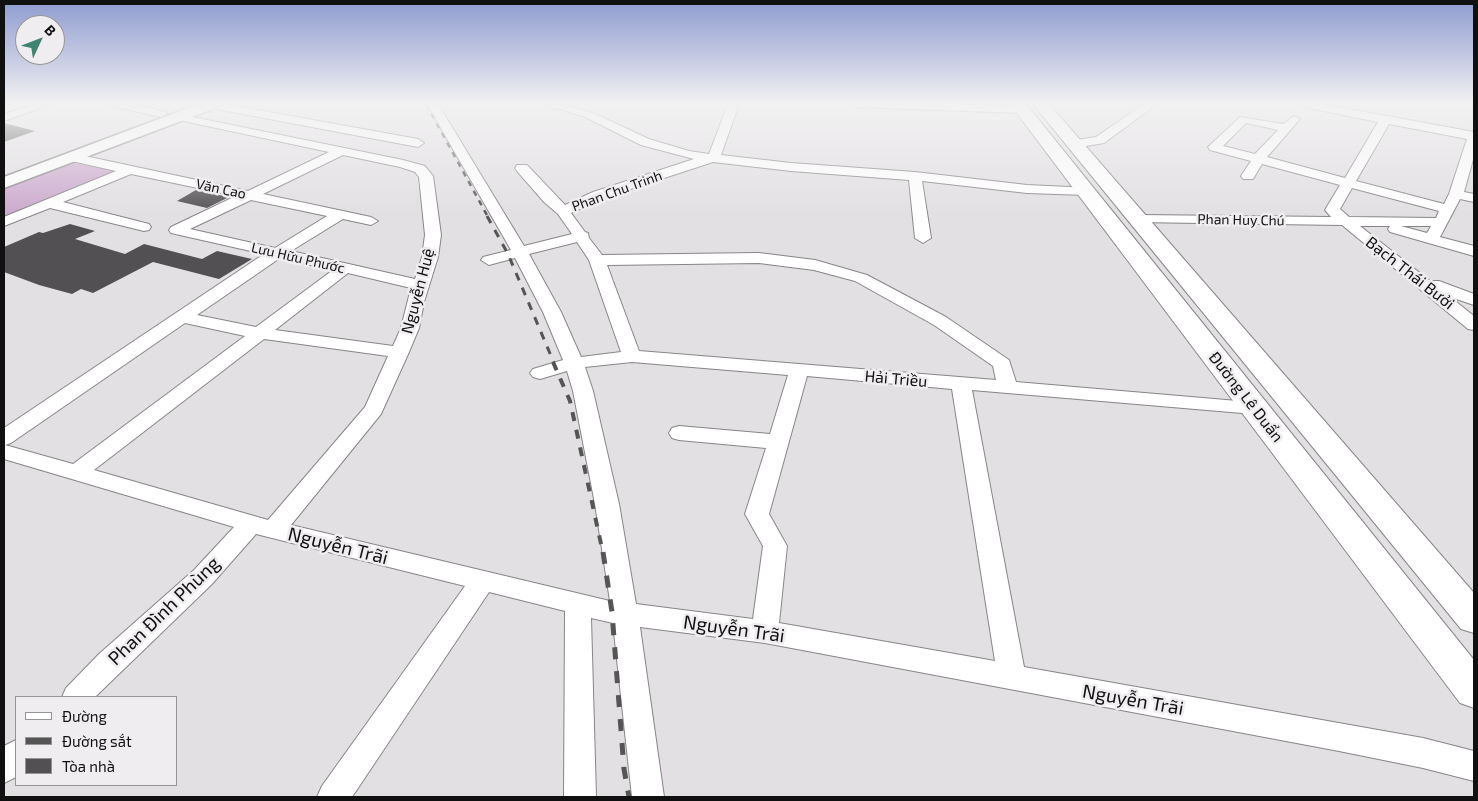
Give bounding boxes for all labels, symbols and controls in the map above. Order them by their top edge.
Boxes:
north arrow [15,15,65,65]
text: B [41,21,60,39]
street label: Phan Chu Trinh [570,167,664,215]
street label: Văn Cao [194,176,248,202]
street label: Phan Huy Chú [1197,211,1285,229]
street label: Bạch Thái Bưởi [1362,232,1458,314]
street label: Lưu Hữu Phước [250,239,346,277]
street label: Nguyễn Huệ [397,246,439,336]
street label: Đường Lê Duẩn [1205,348,1287,446]
street label: Hải Triều [864,367,928,391]
street label: Nguyễn Trãi [286,523,390,569]
street label: Phan Đình Phùng [103,552,225,670]
street label: Nguyễn Trãi [682,611,786,647]
street label: Nguyễn Trãi [1081,680,1185,720]
legend [15,696,178,786]
text: Đường [62,707,107,725]
text: Đường sắt [62,732,132,750]
text: Tòa nhà [62,757,115,775]

